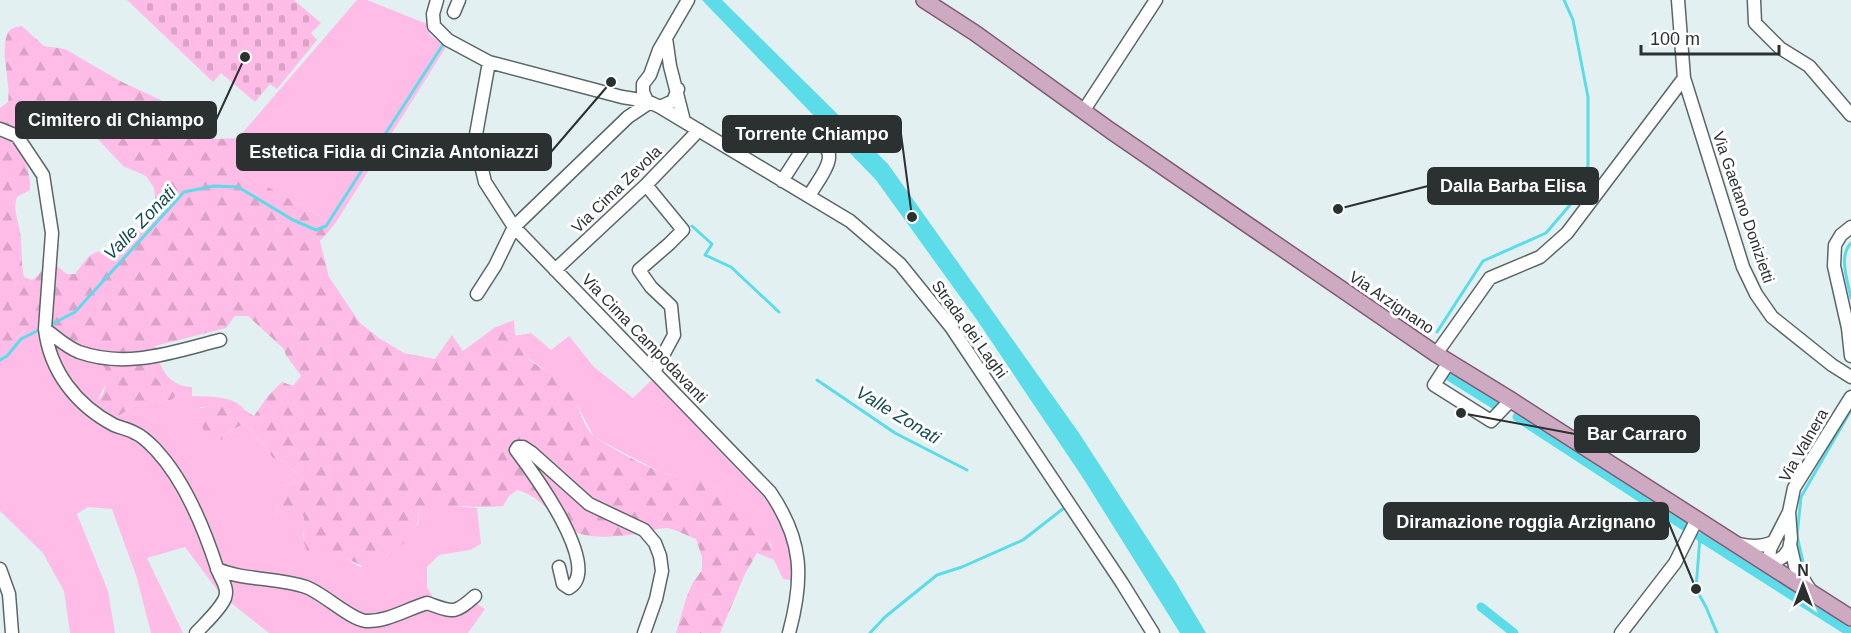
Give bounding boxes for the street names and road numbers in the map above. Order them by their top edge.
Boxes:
street label: Via Gaetano Donizietti [1710,129,1777,285]
street label: Via Cima Zevola [568,143,664,236]
street label: Via Arzignano [1346,268,1437,337]
street label: Via Cima Campodavanti [579,270,711,406]
street label: Strada dei Laghi [928,277,1011,381]
street label: Via Valnera [1776,406,1831,485]

